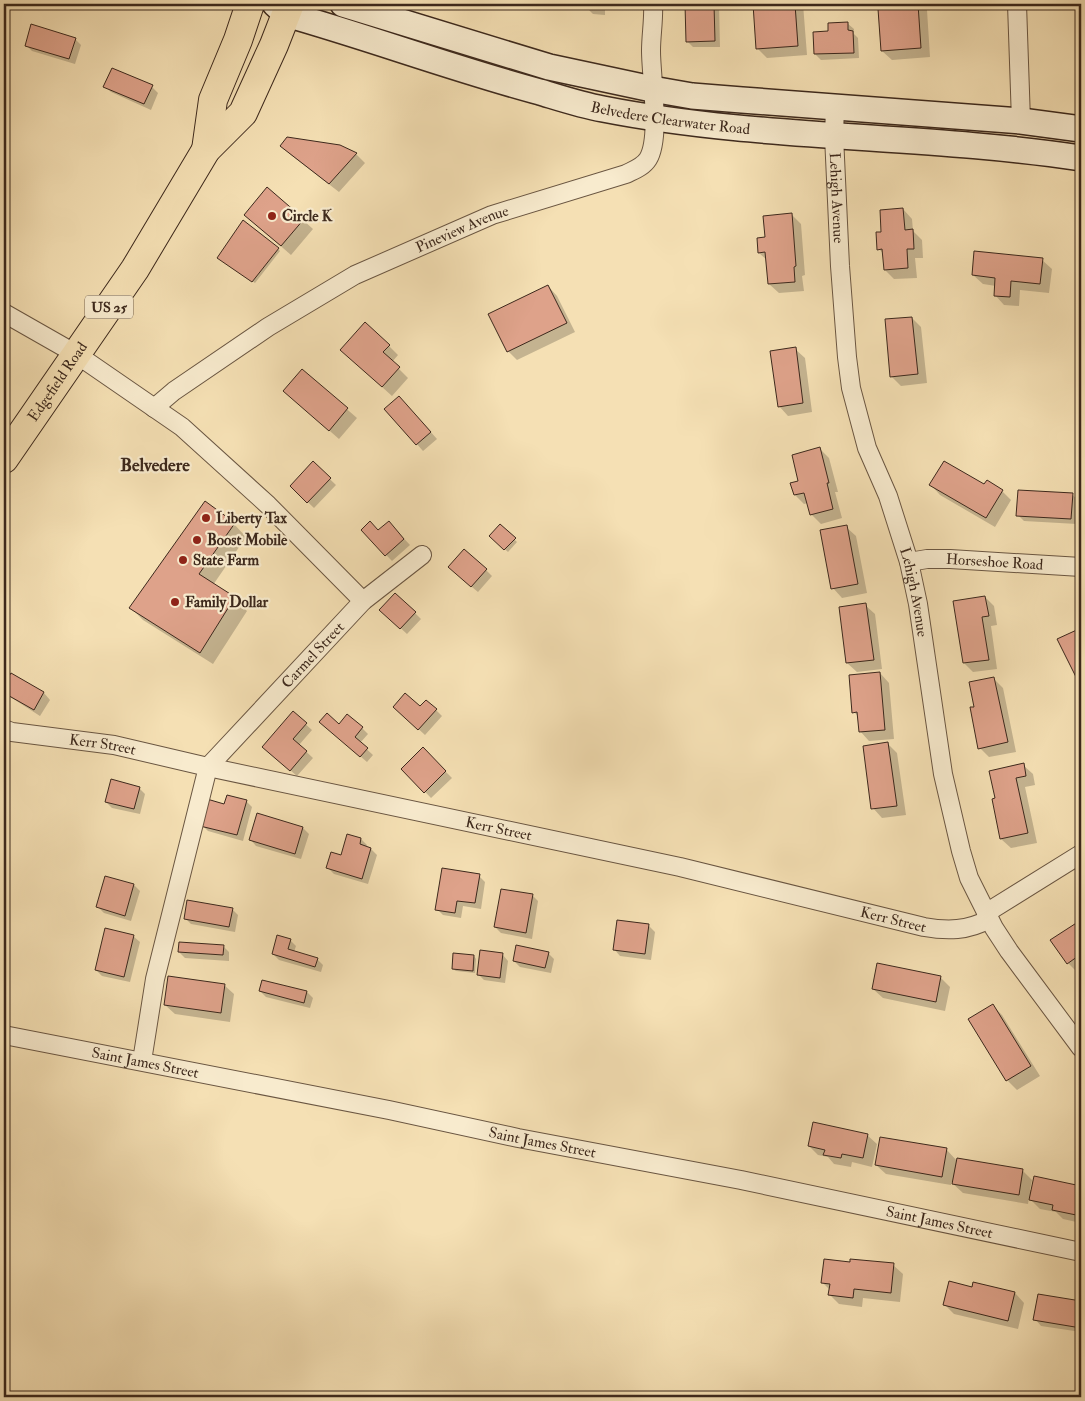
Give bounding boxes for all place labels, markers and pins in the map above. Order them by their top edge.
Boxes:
place label: Circle K [282,207,333,226]
marker: Circle K [266,210,278,222]
place label: Liberty Tax [216,509,287,529]
marker: Liberty Tax [200,512,212,524]
place label: Boost Mobile [207,531,288,550]
marker: Boost Mobile [191,534,203,546]
place label: State Farm [193,551,259,570]
marker: State Farm [177,554,189,566]
place label: Family Dollar [185,593,269,613]
marker: Family Dollar [169,596,181,608]

